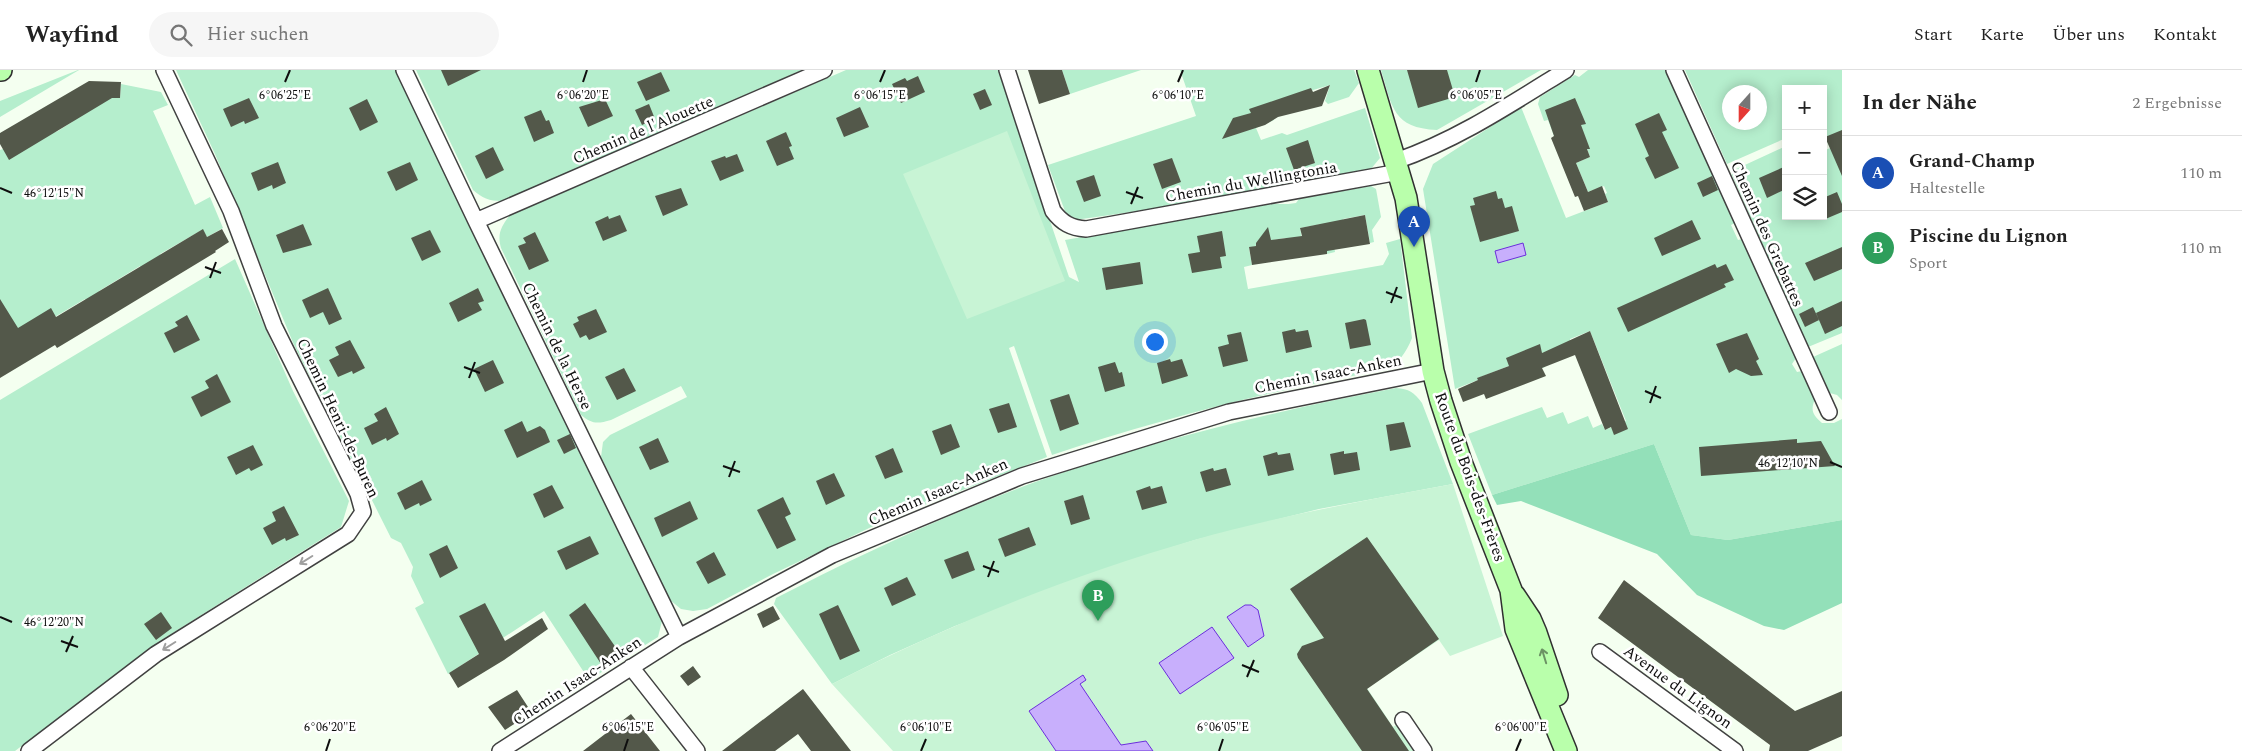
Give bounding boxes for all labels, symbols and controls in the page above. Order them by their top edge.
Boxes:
search box [149,12,499,57]
text: Wayfind [25,17,119,53]
text: Hier suchen [207,20,309,49]
icon: search [167,21,195,49]
text: Start [1914,21,1952,48]
text: Karte [1980,21,2024,48]
text: Über uns [2052,21,2125,48]
text: Kontakt [2153,21,2217,48]
north arrow [1722,85,1767,130]
map controls [1782,85,1827,220]
button: + [1782,85,1827,130]
text: 6°06'25"E [259,86,311,105]
text: 6°06'20"E [557,86,609,105]
text: 6°06'15"E [854,86,906,105]
text: 6°06'10"E [1152,86,1204,105]
text: 6°06'05"E [1450,86,1502,105]
text: In der Nähe [1862,87,1977,119]
street label: Chemin de l'Alouette [569,89,717,171]
text: 2 Ergebnisse [2132,91,2222,115]
button: − [1782,130,1827,175]
text: Grand-Champ [1909,147,2035,176]
street label: Chemin du Wellingtonia [1163,155,1339,209]
street label: Chemin des Grebattes [1724,157,1810,311]
text: A [1872,161,1884,185]
text: 110 m [2180,161,2222,185]
button: layers [1782,175,1827,220]
text: Haltestelle [1909,176,1985,200]
text: 46°12'15"N [24,184,84,203]
pin: A [1398,206,1430,247]
text: Piscine du Lignon [1909,222,2068,251]
text: B [1872,236,1884,260]
text: 110 m [2180,236,2222,260]
text: Sport [1909,251,1947,275]
street label: Chemin de la Herse [516,278,598,414]
your location [1142,329,1168,355]
street label: Chemin Henri-de-Buren [290,334,386,502]
street label: Chemin Isaac-Anken [1252,348,1404,400]
street label: Route du Bois-des-Frères [1428,389,1512,565]
street label: Chemin Isaac-Anken [864,452,1012,532]
text: 46°12'10"N [1758,454,1818,473]
one-way arrow [300,555,314,565]
pin: B [1082,580,1114,621]
text: 46°12'20"N [24,613,84,632]
street label: Chemin Isaac-Anken [508,630,646,732]
street label: Avenue du Lignon [1618,639,1738,735]
one-way arrow [162,641,176,651]
one-way arrow [1538,648,1548,664]
text: 6°06'20"E [304,718,356,737]
text: 6°06'15"E [602,718,654,737]
text: 6°06'10"E [900,718,952,737]
text: 6°06'05"E [1197,718,1249,737]
text: 6°06'00"E [1495,718,1547,737]

